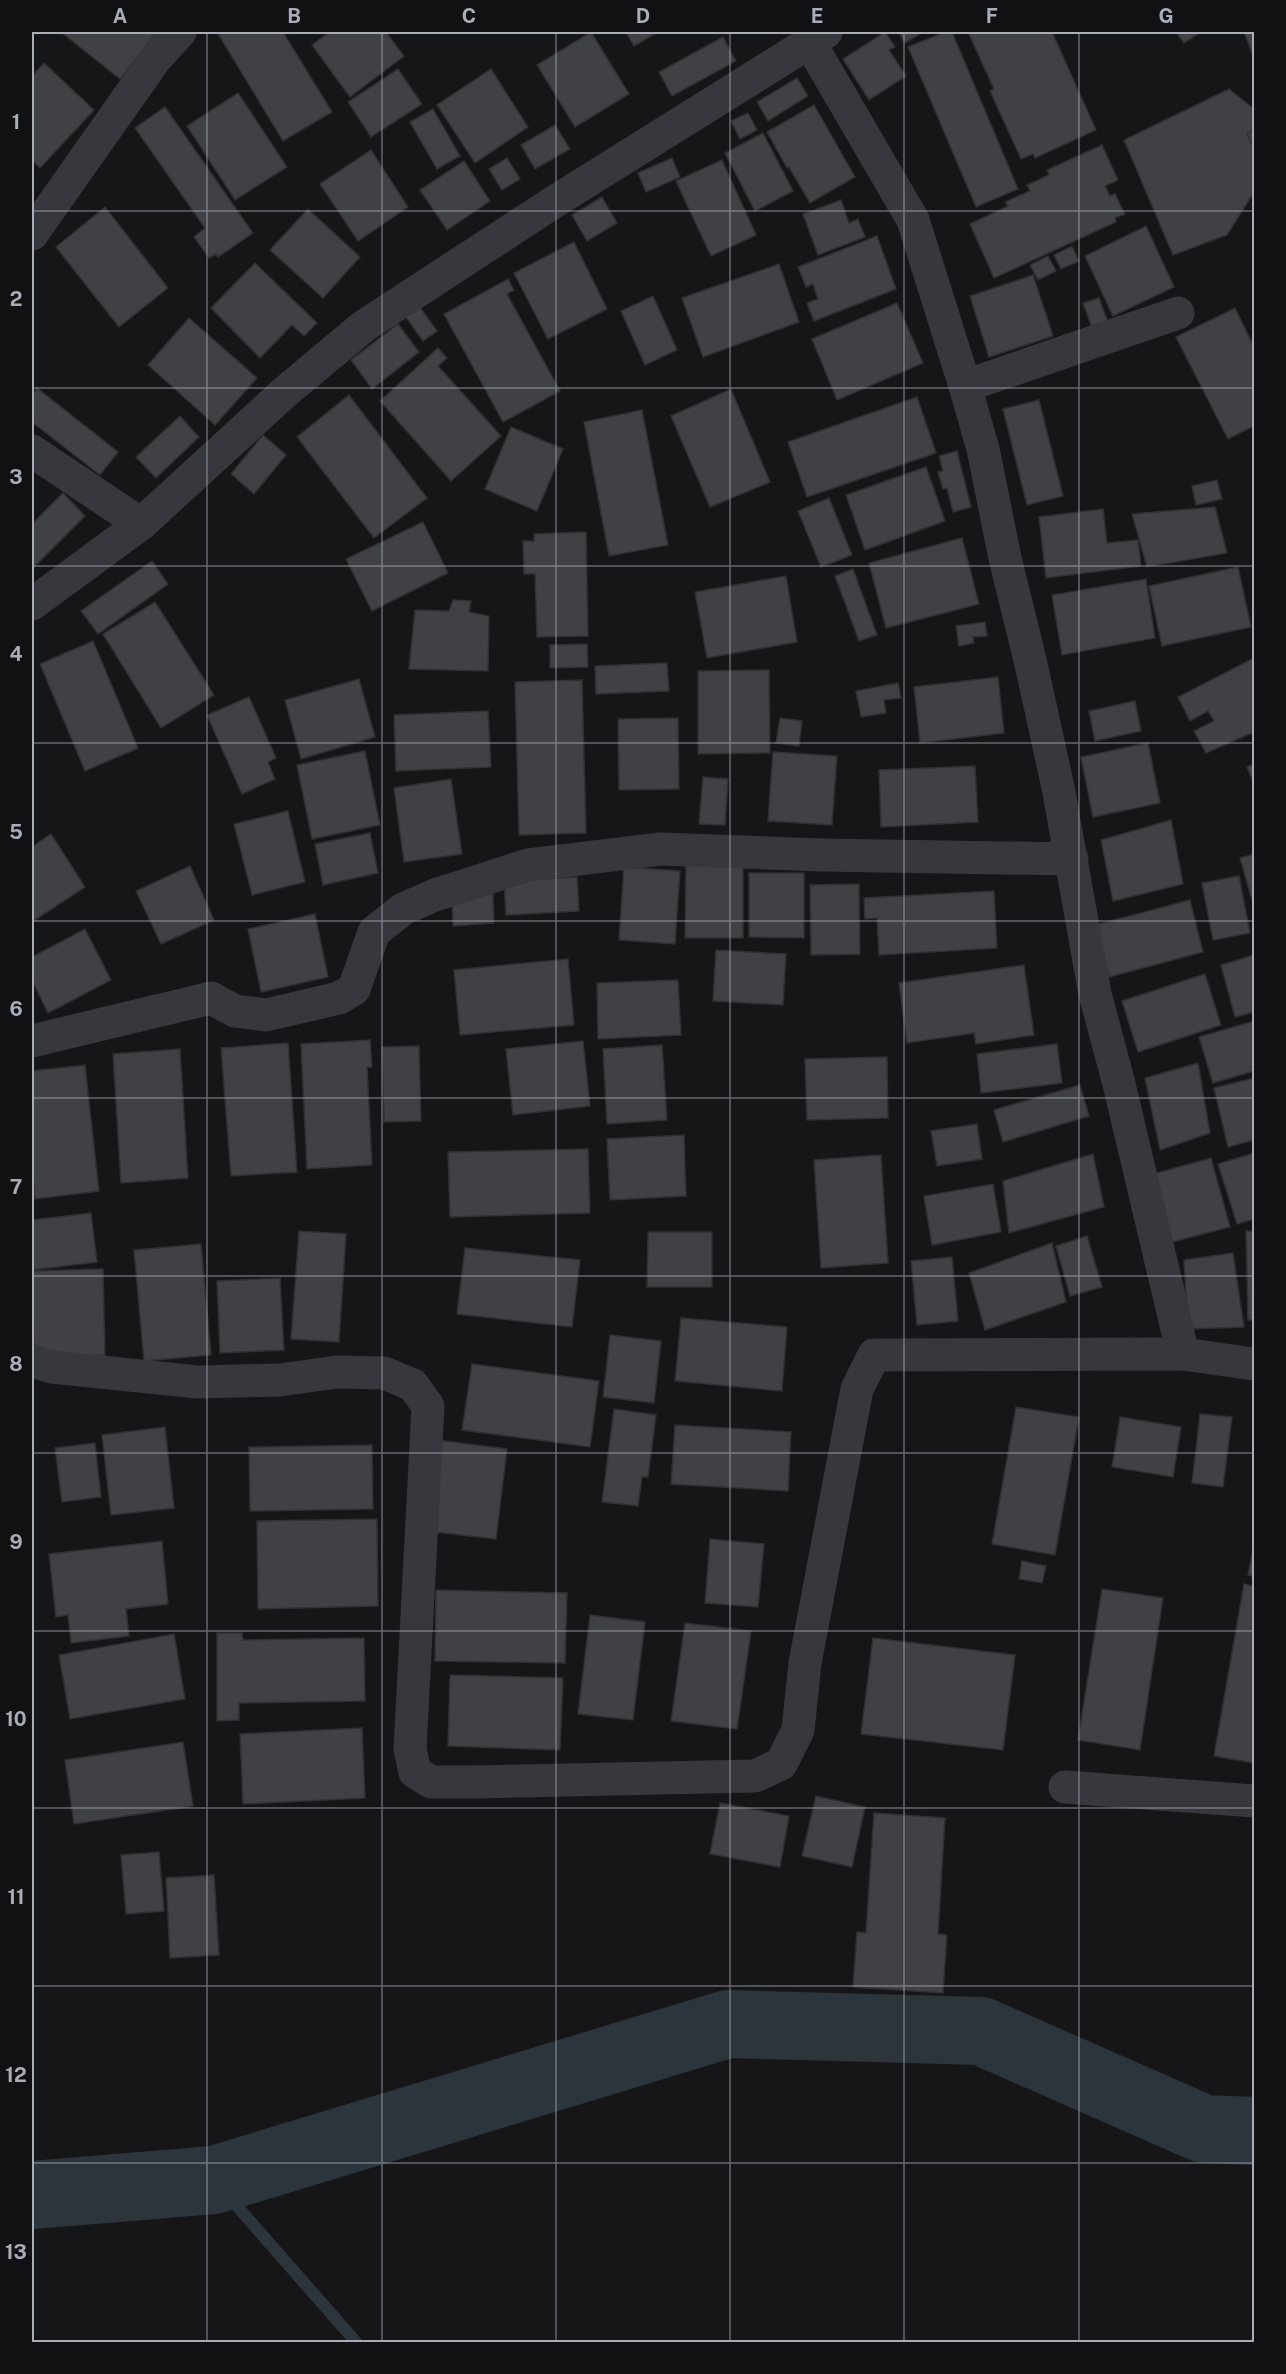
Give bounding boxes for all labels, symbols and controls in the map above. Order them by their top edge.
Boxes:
text: A [113,4,127,28]
text: B [287,4,301,28]
text: C [462,4,476,28]
text: D [636,4,650,28]
text: E [811,4,823,28]
text: F [986,4,998,28]
text: G [1158,4,1174,28]
text: 1 [12,110,20,134]
text: 2 [10,287,22,311]
text: 3 [9,465,23,489]
text: 4 [9,642,23,666]
text: 5 [9,820,23,844]
text: 6 [9,997,23,1021]
text: 7 [10,1175,22,1199]
text: 8 [9,1352,23,1376]
text: 9 [9,1530,23,1554]
text: 10 [5,1707,27,1731]
text: 11 [7,1885,25,1909]
text: 12 [5,2063,27,2087]
text: 13 [5,2240,27,2264]

